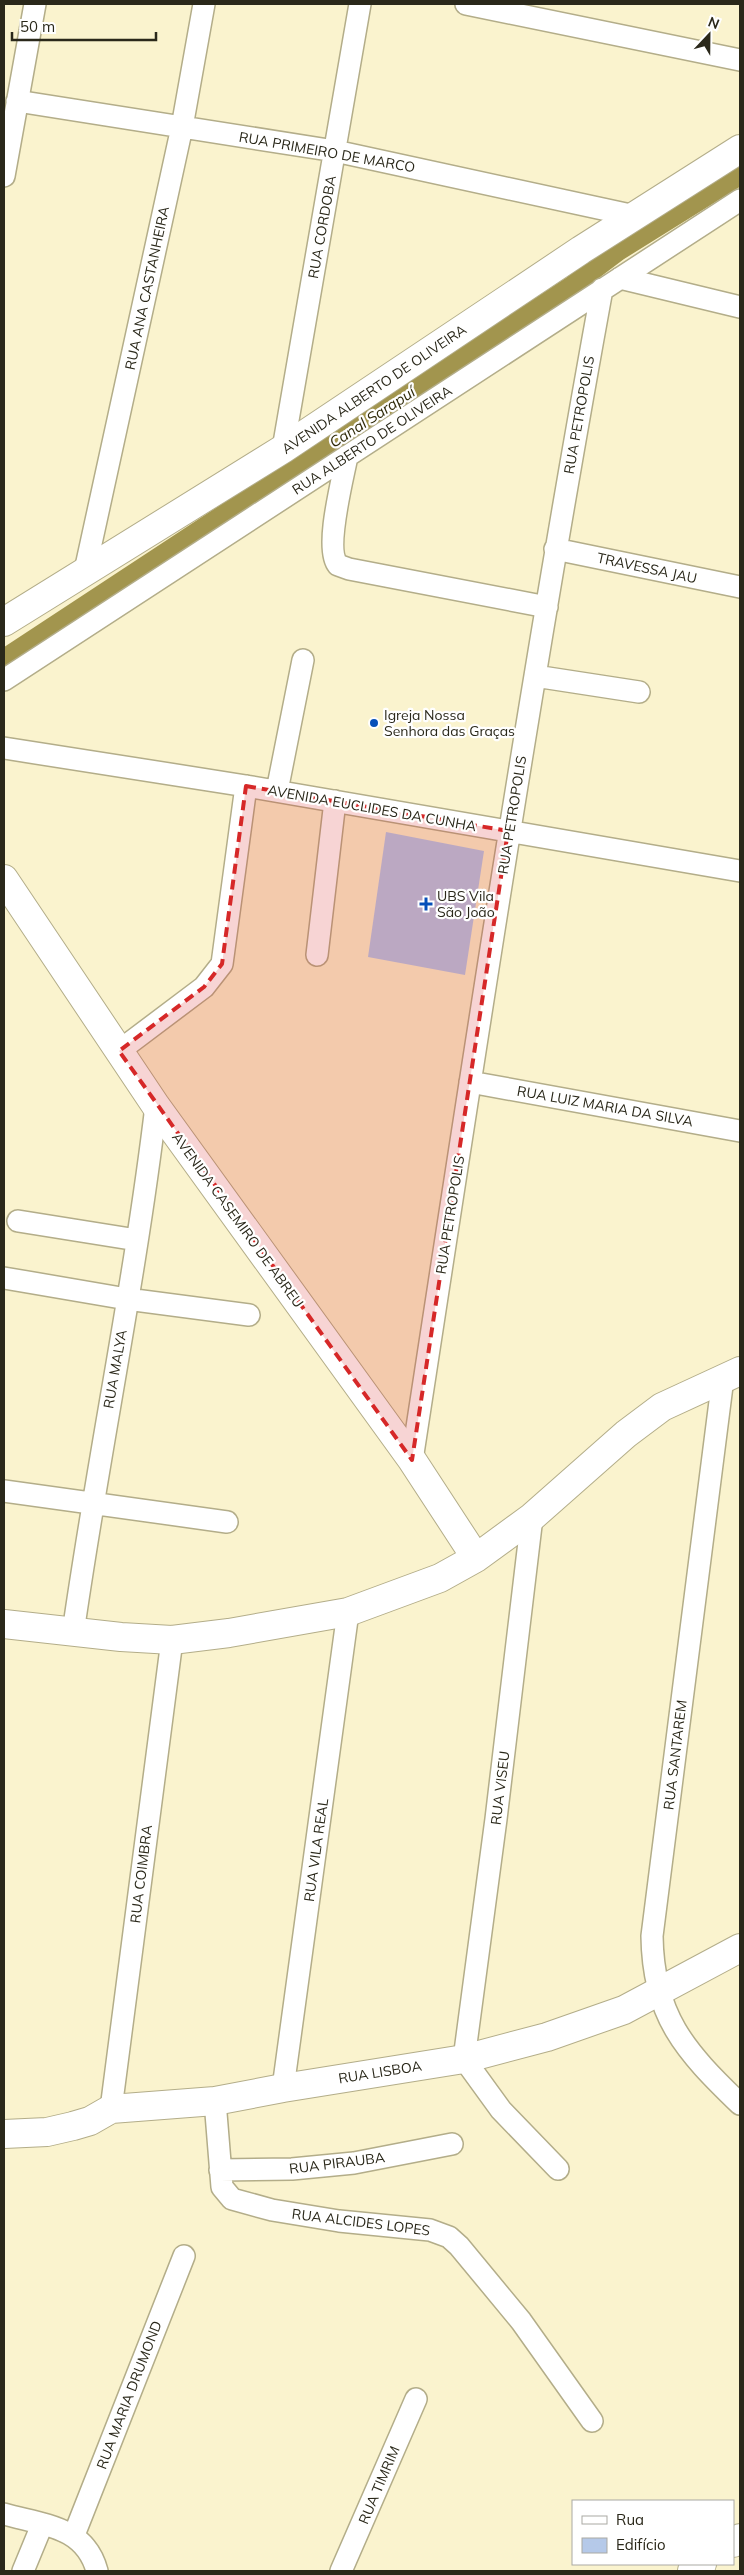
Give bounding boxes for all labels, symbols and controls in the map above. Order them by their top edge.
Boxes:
scale bar [12,10,156,42]
north arrow [684,10,734,60]
text: N [706,13,722,33]
text: 50 m [20,17,55,36]
street label: RUA PRIMEIRO DE MARCO [238,128,416,176]
street label: RUA CORDOBA [304,173,340,280]
street label: RUA ANA CASTANHEIRA [121,204,173,372]
street label: AVENIDA ALBERTO DE OLIVEIRA [278,320,470,458]
street label: RUA PETROPOLIS [560,354,598,475]
street label: RUA ALBERTO DE OLIVEIRA [289,381,456,498]
water label: Canal Sarapuí [326,381,420,452]
street label: TRAVESSA JAU [595,549,699,587]
place label: Igreja Nossa Senhora das Graças [384,706,515,740]
marker: Igreja Nossa Senhora das Graças [368,717,380,729]
street label: RUA PETROPOLIS [494,754,530,875]
street label: AVENIDA EUCLIDES DA CUNHA [266,781,478,835]
place label: UBS Vila São João [437,887,495,921]
marker: UBS Vila São João [419,897,433,911]
street label: RUA LUIZ MARIA DA SILVA [515,1082,695,1130]
street label: AVENIDA CASEMIRO DE ABREU [168,1129,308,1311]
street label: RUA PETROPOLIS [432,1154,468,1275]
street label: RUA MALYA [99,1327,131,1410]
street label: RUA SANTAREM [659,1699,691,1811]
street label: RUA VISEU [487,1750,513,1826]
street label: RUA VILA REAL [300,1797,332,1903]
street label: RUA COIMBRA [126,1823,156,1924]
street label: RUA LISBOA [337,2056,424,2087]
street label: RUA PIRAUBA [288,2148,387,2178]
street label: RUA ALCIDES LOPES [291,2205,431,2239]
street label: RUA MARIA DRUMOND [92,2318,166,2472]
street label: RUA TIMRIM [354,2443,404,2527]
legend [572,2500,734,2565]
text: Rua [616,2510,644,2529]
text: Edifício [616,2535,666,2554]

